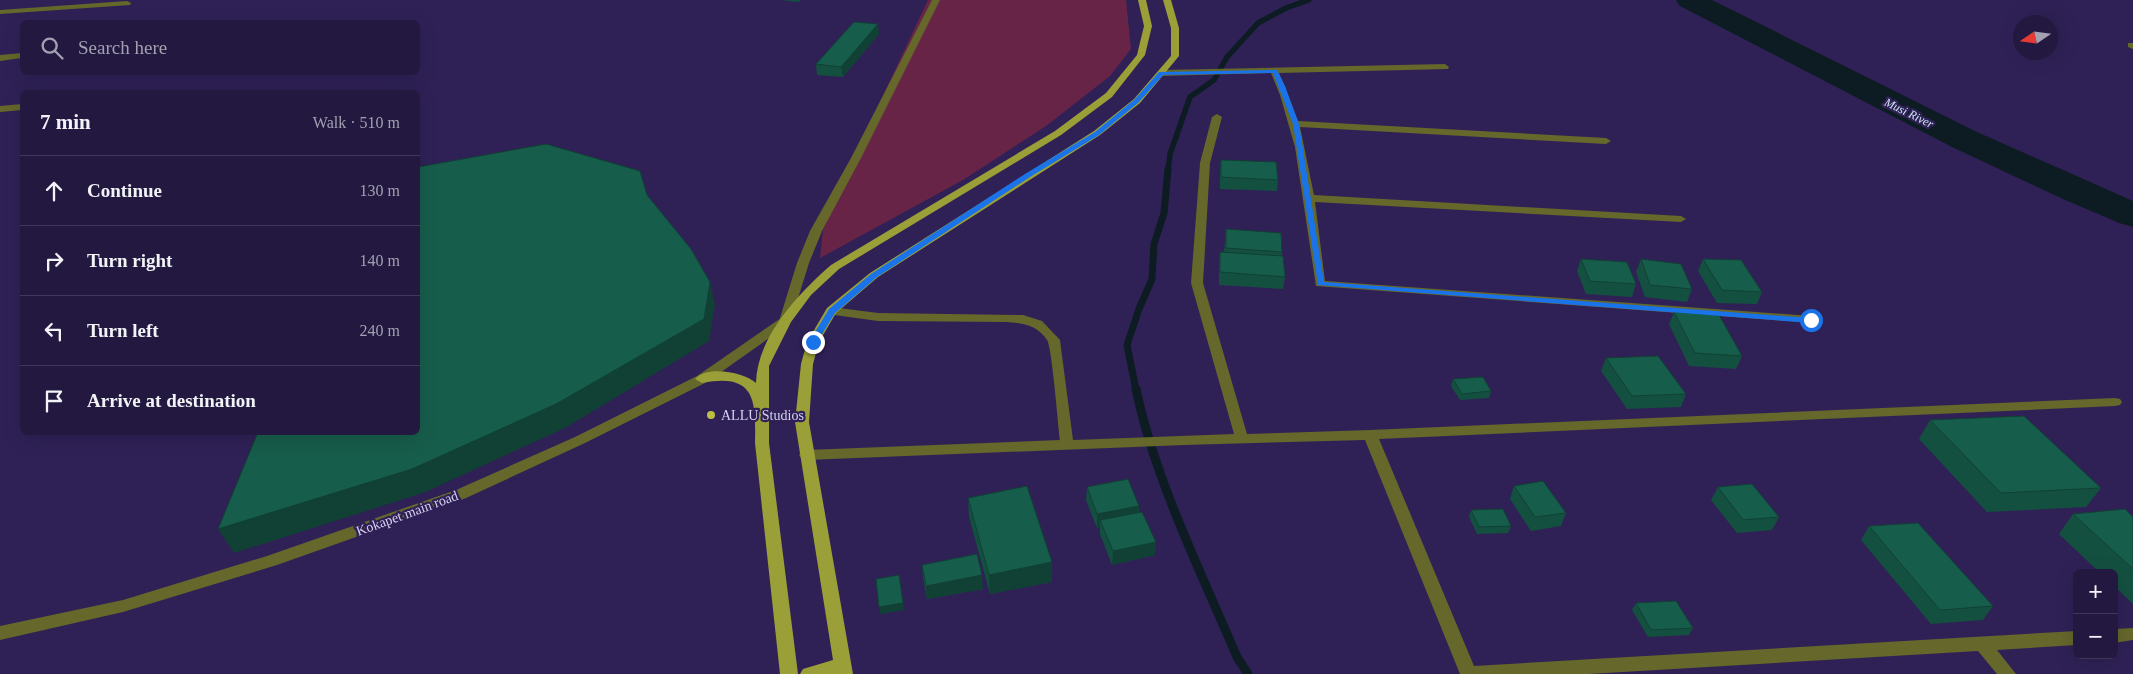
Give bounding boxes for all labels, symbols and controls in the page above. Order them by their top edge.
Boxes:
north arrow [2013,15,2058,60]
search box [20,20,420,75]
icon: search [38,34,66,62]
text: Search here [78,37,167,58]
water label: Musi River [1881,95,1936,131]
text: 7 min [40,110,91,134]
text: Walk · 510 m [313,114,400,131]
icon: ahead [40,177,68,205]
text: Continue [87,180,162,201]
text: 130 m [360,182,400,199]
icon: right [40,247,68,275]
text: Turn right [87,250,172,271]
text: 140 m [360,252,400,269]
route start [1800,309,1823,332]
icon: left [40,317,68,345]
text: Turn left [87,320,159,341]
text: 240 m [360,322,400,339]
route end [802,331,825,354]
icon: arrive [40,387,68,415]
text: Arrive at destination [87,390,256,411]
place label: ALLU Studios [721,408,804,423]
marker: ALLU Studios [705,409,717,421]
street label: Kokapet main road [354,488,460,539]
map controls [2073,569,2118,659]
button: + [2073,569,2118,614]
button: − [2073,614,2118,659]

